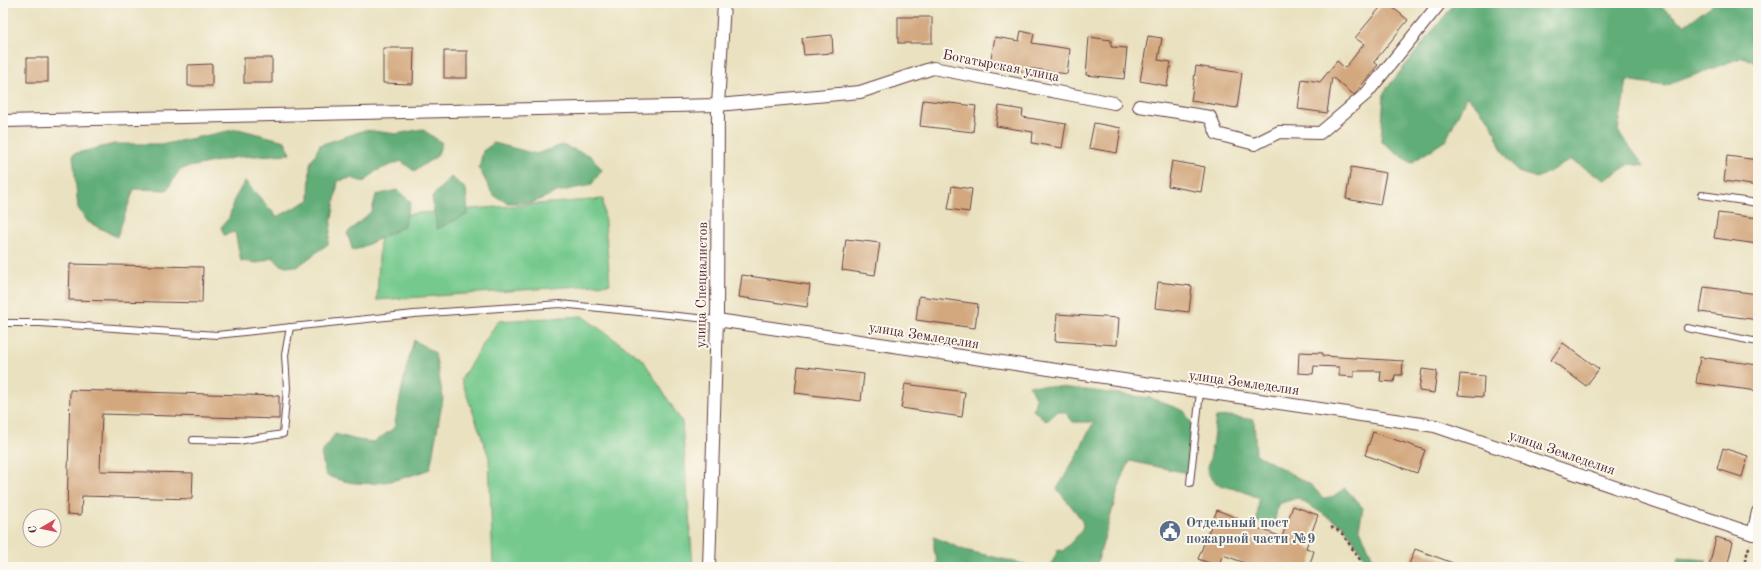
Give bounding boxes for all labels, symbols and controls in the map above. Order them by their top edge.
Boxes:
street label: Богатырская улица [941,48,1061,84]
street label: улица Специалистов [694,221,710,348]
street label: улица Земледелия [868,320,980,352]
street label: улица Земледелия [1188,368,1300,398]
street label: улица Земледелия [1507,428,1617,478]
north arrow [22,508,62,548]
place label: Отдельный пост пожарной части №9 [1186,516,1315,546]
public building icon: Отдельный пост пожарной части №9 [1157,518,1183,544]
text: С [28,525,40,534]

